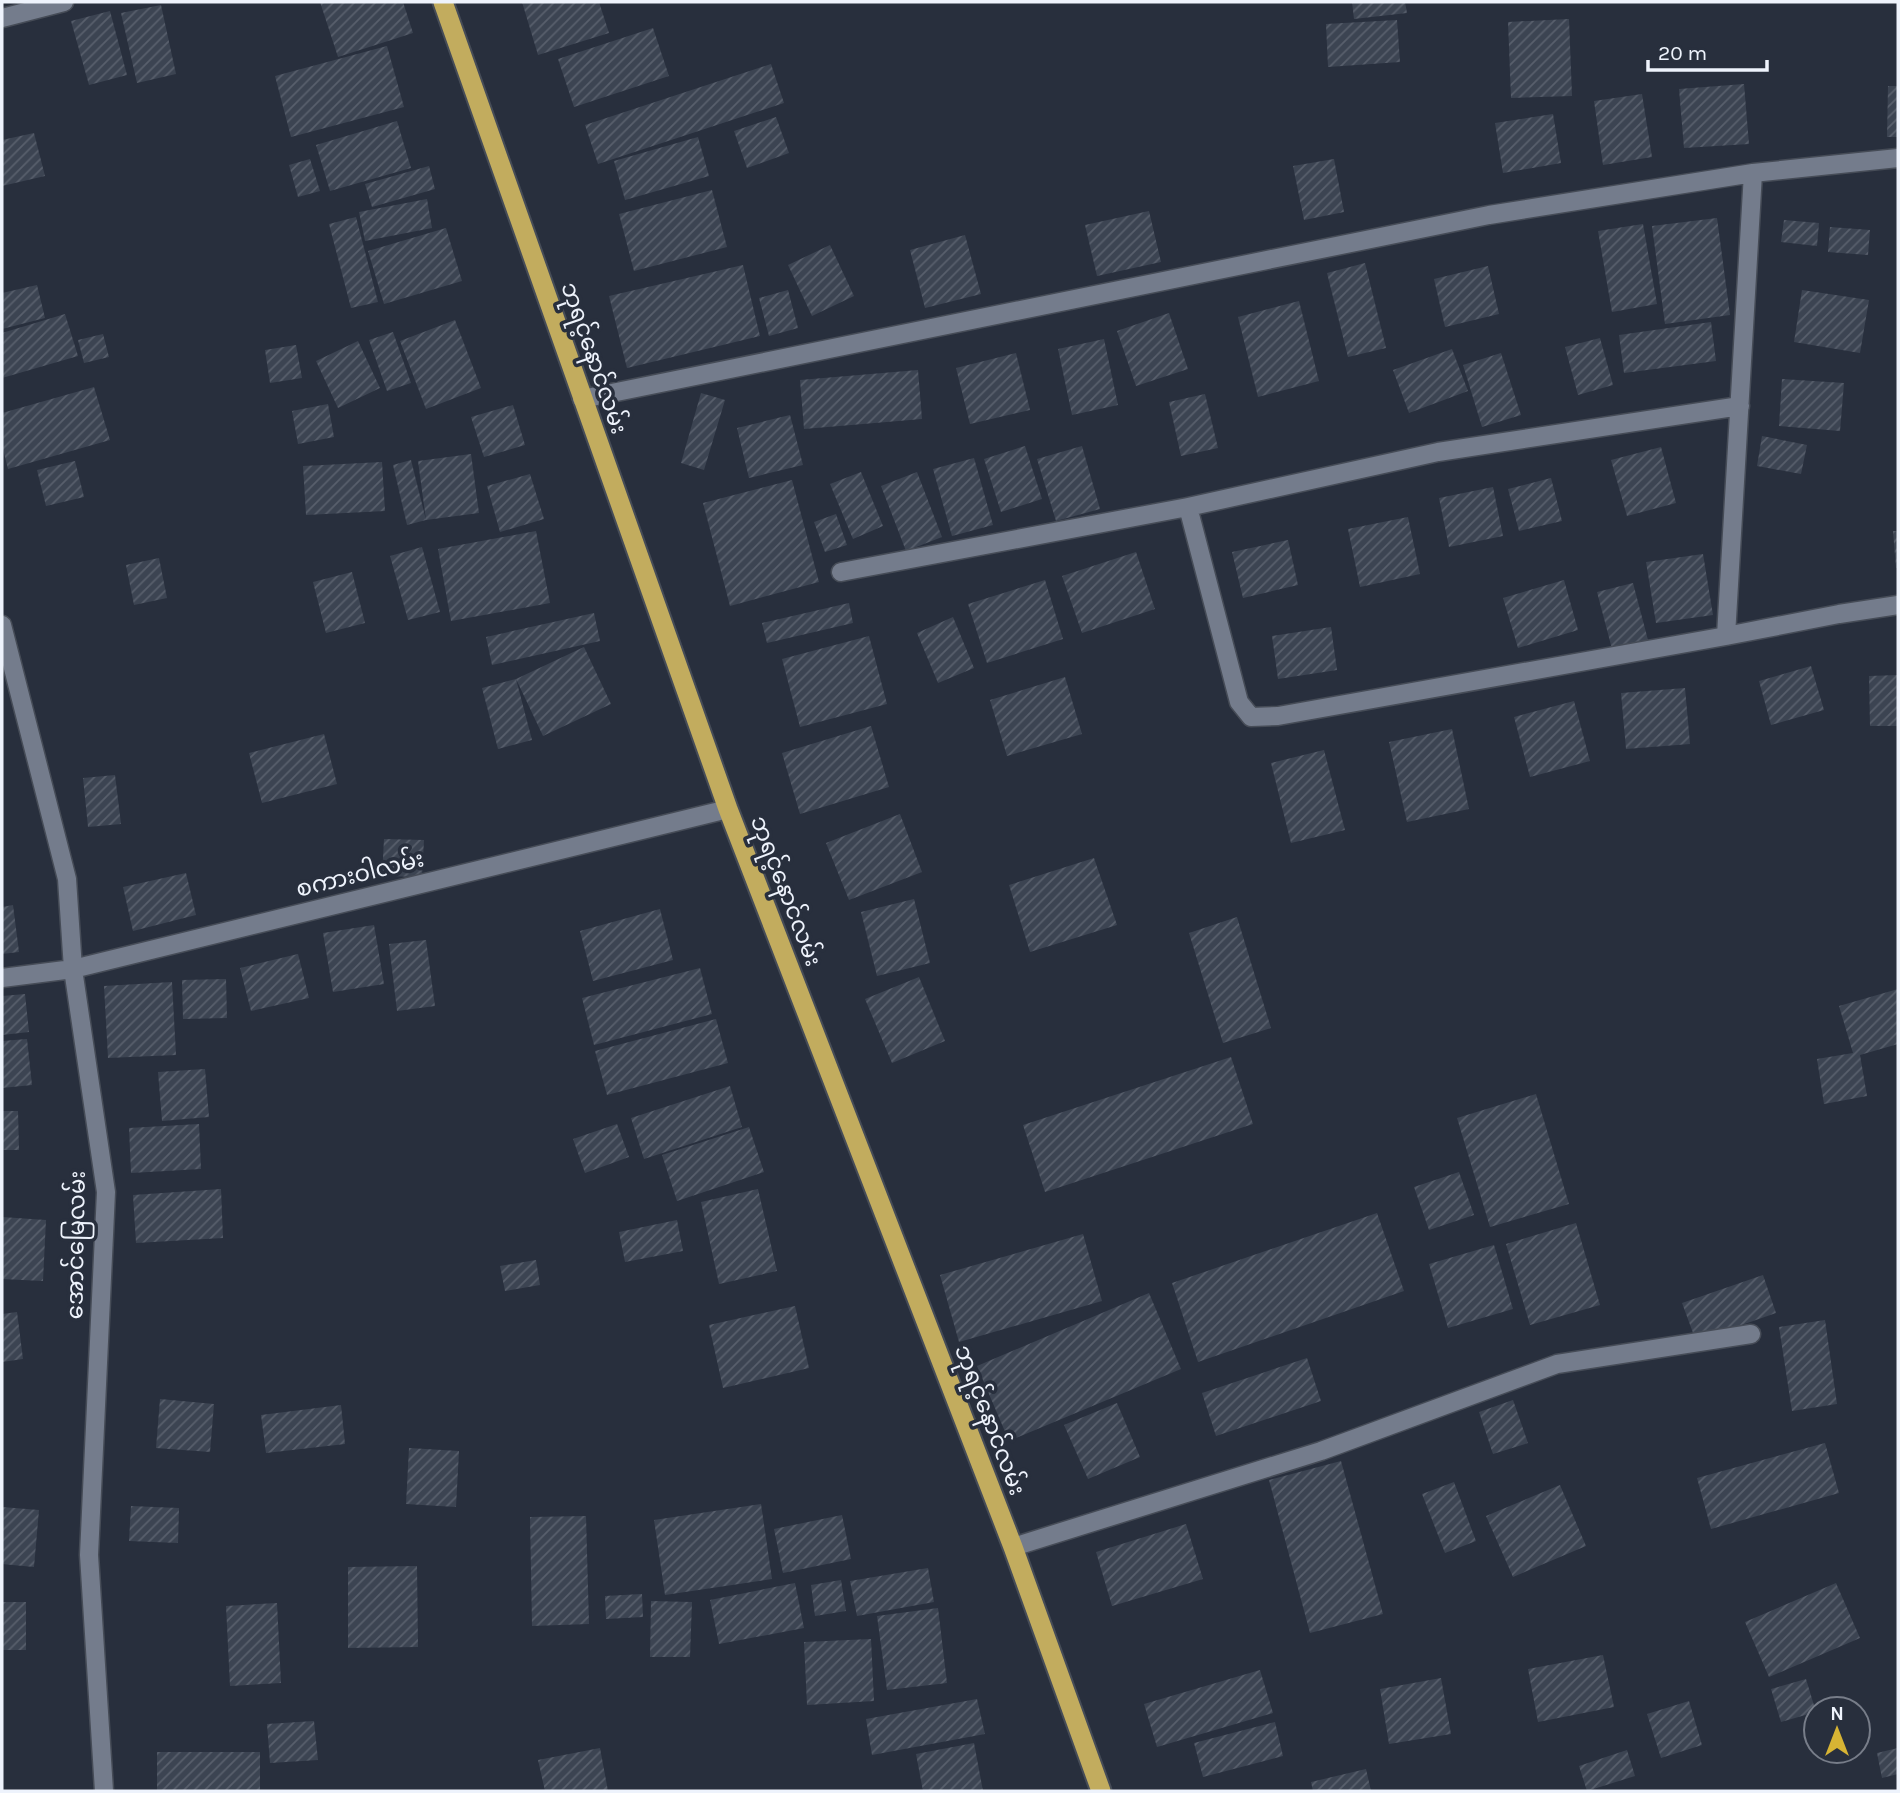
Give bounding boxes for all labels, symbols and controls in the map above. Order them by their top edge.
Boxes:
scale bar [1648,28,1767,72]
text: 20 m [1658,41,1707,65]
street label: ဘုရင့်နောင်လမ်း [551,278,635,439]
street label: ဘုရင့်နောင်လမ်း [740,811,830,972]
street label: စကားဝါလမ်း [293,842,427,903]
street label: အောင်မြေလမ်း [58,1170,96,1320]
street label: ဘုရင့်နောင်လမ်း [944,1340,1034,1501]
north arrow [1802,1695,1872,1765]
text: N [1830,1703,1844,1725]

